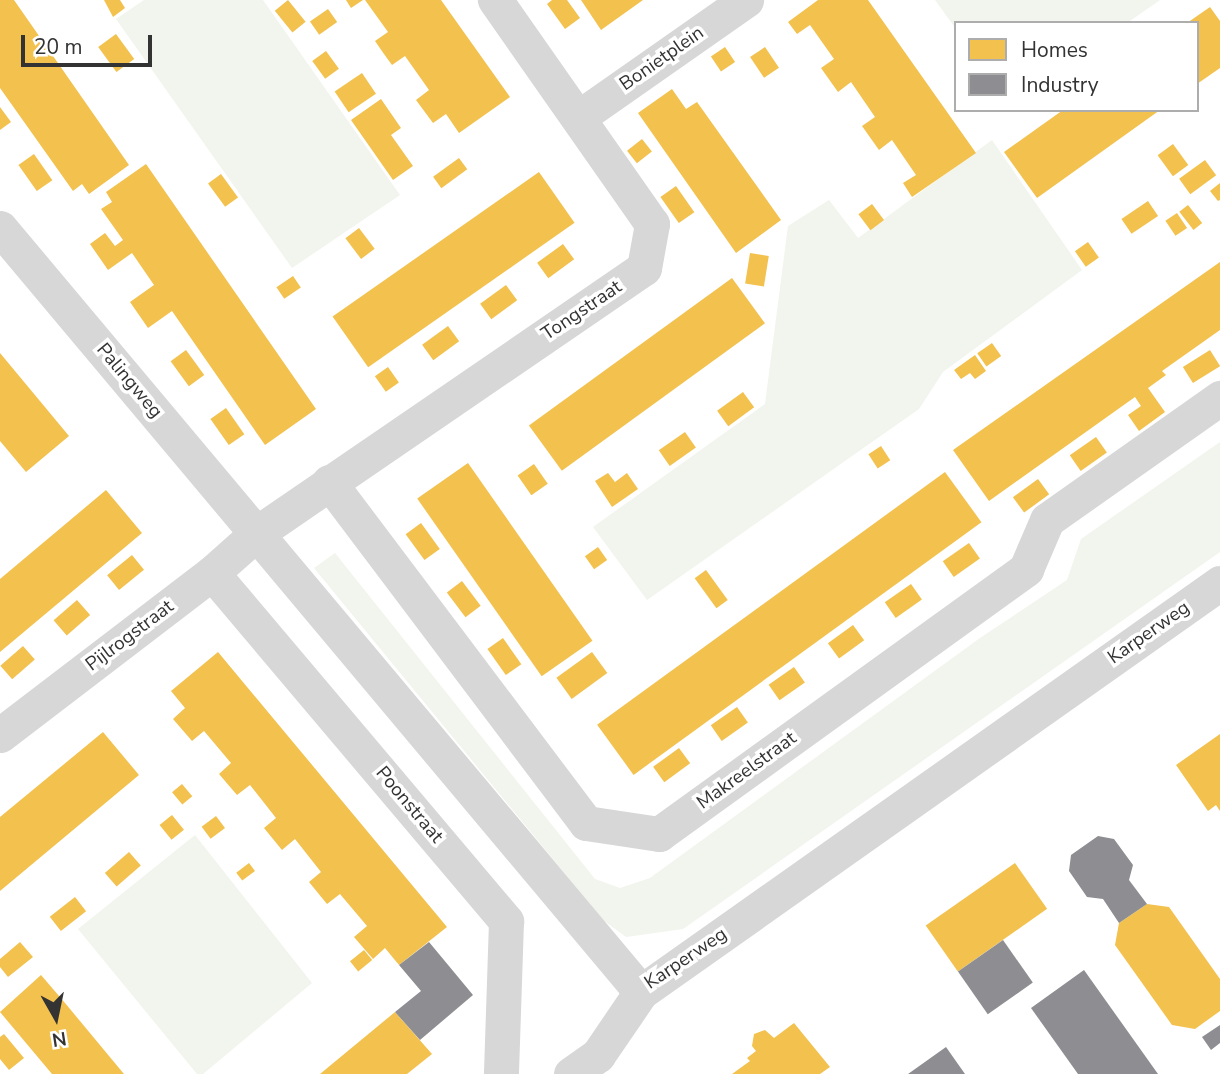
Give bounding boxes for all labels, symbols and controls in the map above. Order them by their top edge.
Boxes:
scale bar [24,21,156,65]
legend [954,21,1199,112]
street label: Bonietplein [616,22,708,96]
text: 20 m [34,33,83,61]
text: Homes [1021,36,1088,64]
text: Industry [1021,71,1099,99]
street label: Tongstraat [538,276,626,346]
street label: Palingweg [91,339,167,423]
street label: Pijlrogstraat [82,596,178,676]
street label: Karperweg [1104,597,1194,669]
street label: Makreelstraat [693,727,801,815]
street label: Poonstraat [370,762,448,848]
street label: Karperweg [641,923,731,995]
north arrow [21,983,91,1053]
text: N [50,1025,68,1053]

